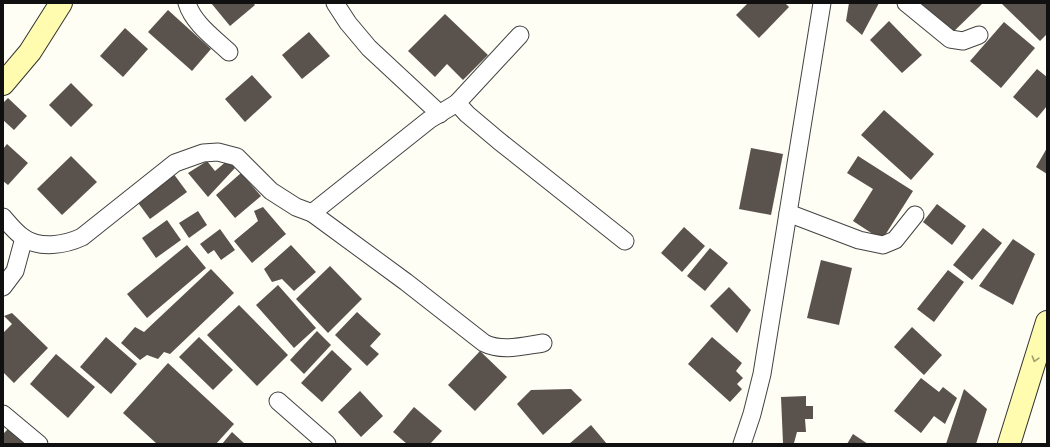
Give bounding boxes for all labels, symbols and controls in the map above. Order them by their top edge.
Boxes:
one-way arrow [1031,355,1040,362]

